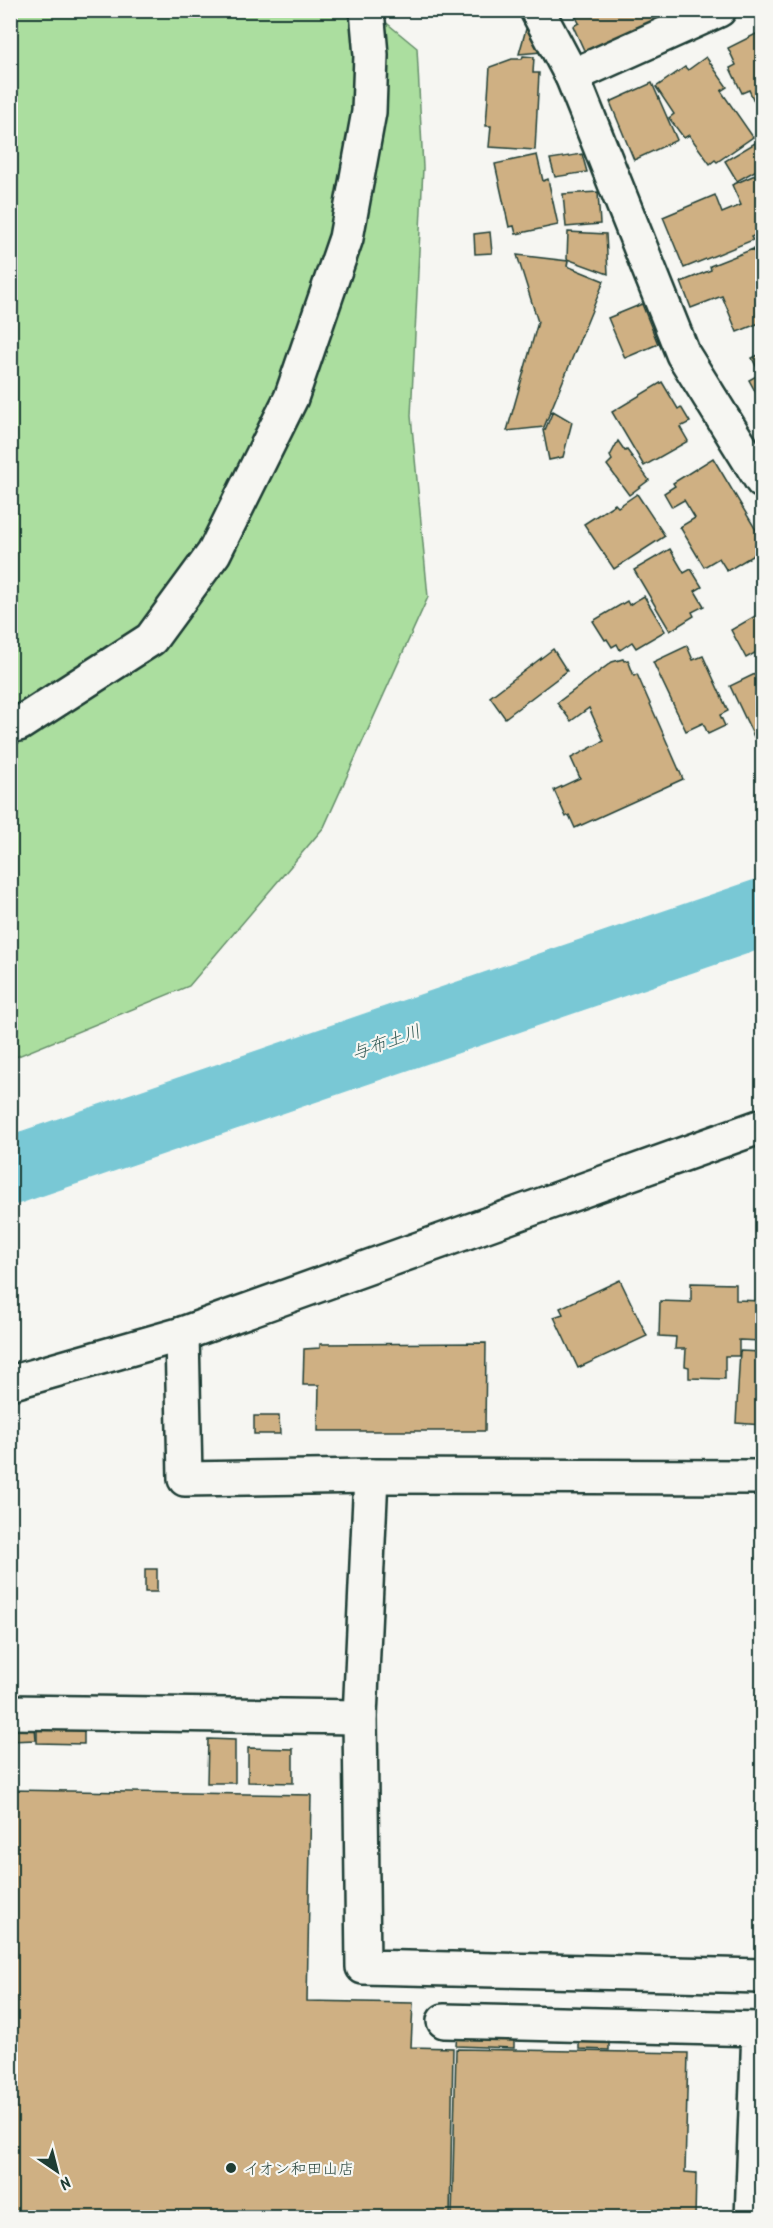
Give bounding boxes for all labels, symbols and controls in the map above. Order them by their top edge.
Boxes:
water label: 与布土川 [348,1018,425,1069]
north arrow [27,2141,87,2201]
place label: イオン和田山店 [243,2157,354,2182]
marker: イオン和田山店 [224,2161,238,2175]
text: N [53,2169,76,2195]

